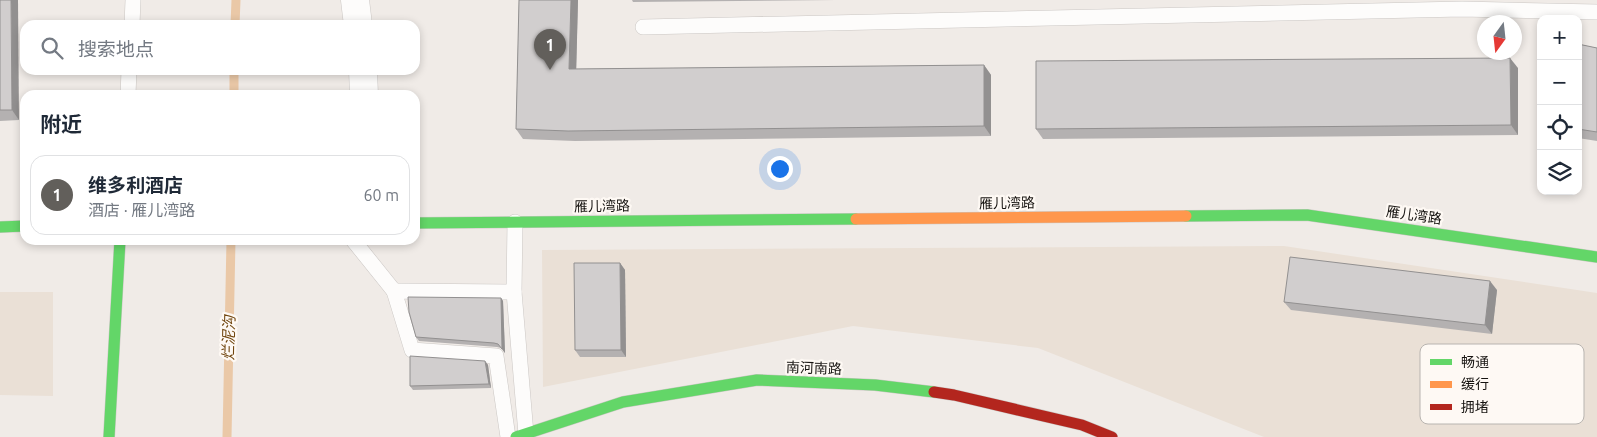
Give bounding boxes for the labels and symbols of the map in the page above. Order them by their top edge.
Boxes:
north arrow [1477,15,1522,60]
pin: 1 [534,29,566,70]
your location [767,156,793,182]
street label: 雁儿湾路 [979,195,1035,211]
street label: 雁儿湾路 [574,198,630,214]
street label: 雁儿湾路 [1385,203,1443,227]
water label: 烂泥沟 [220,313,237,361]
legend [1420,344,1584,424]
text: 畅通 [1461,354,1489,370]
street label: 南河南路 [786,359,842,377]
text: 缓行 [1461,376,1489,392]
text: 拥堵 [1461,399,1489,415]

